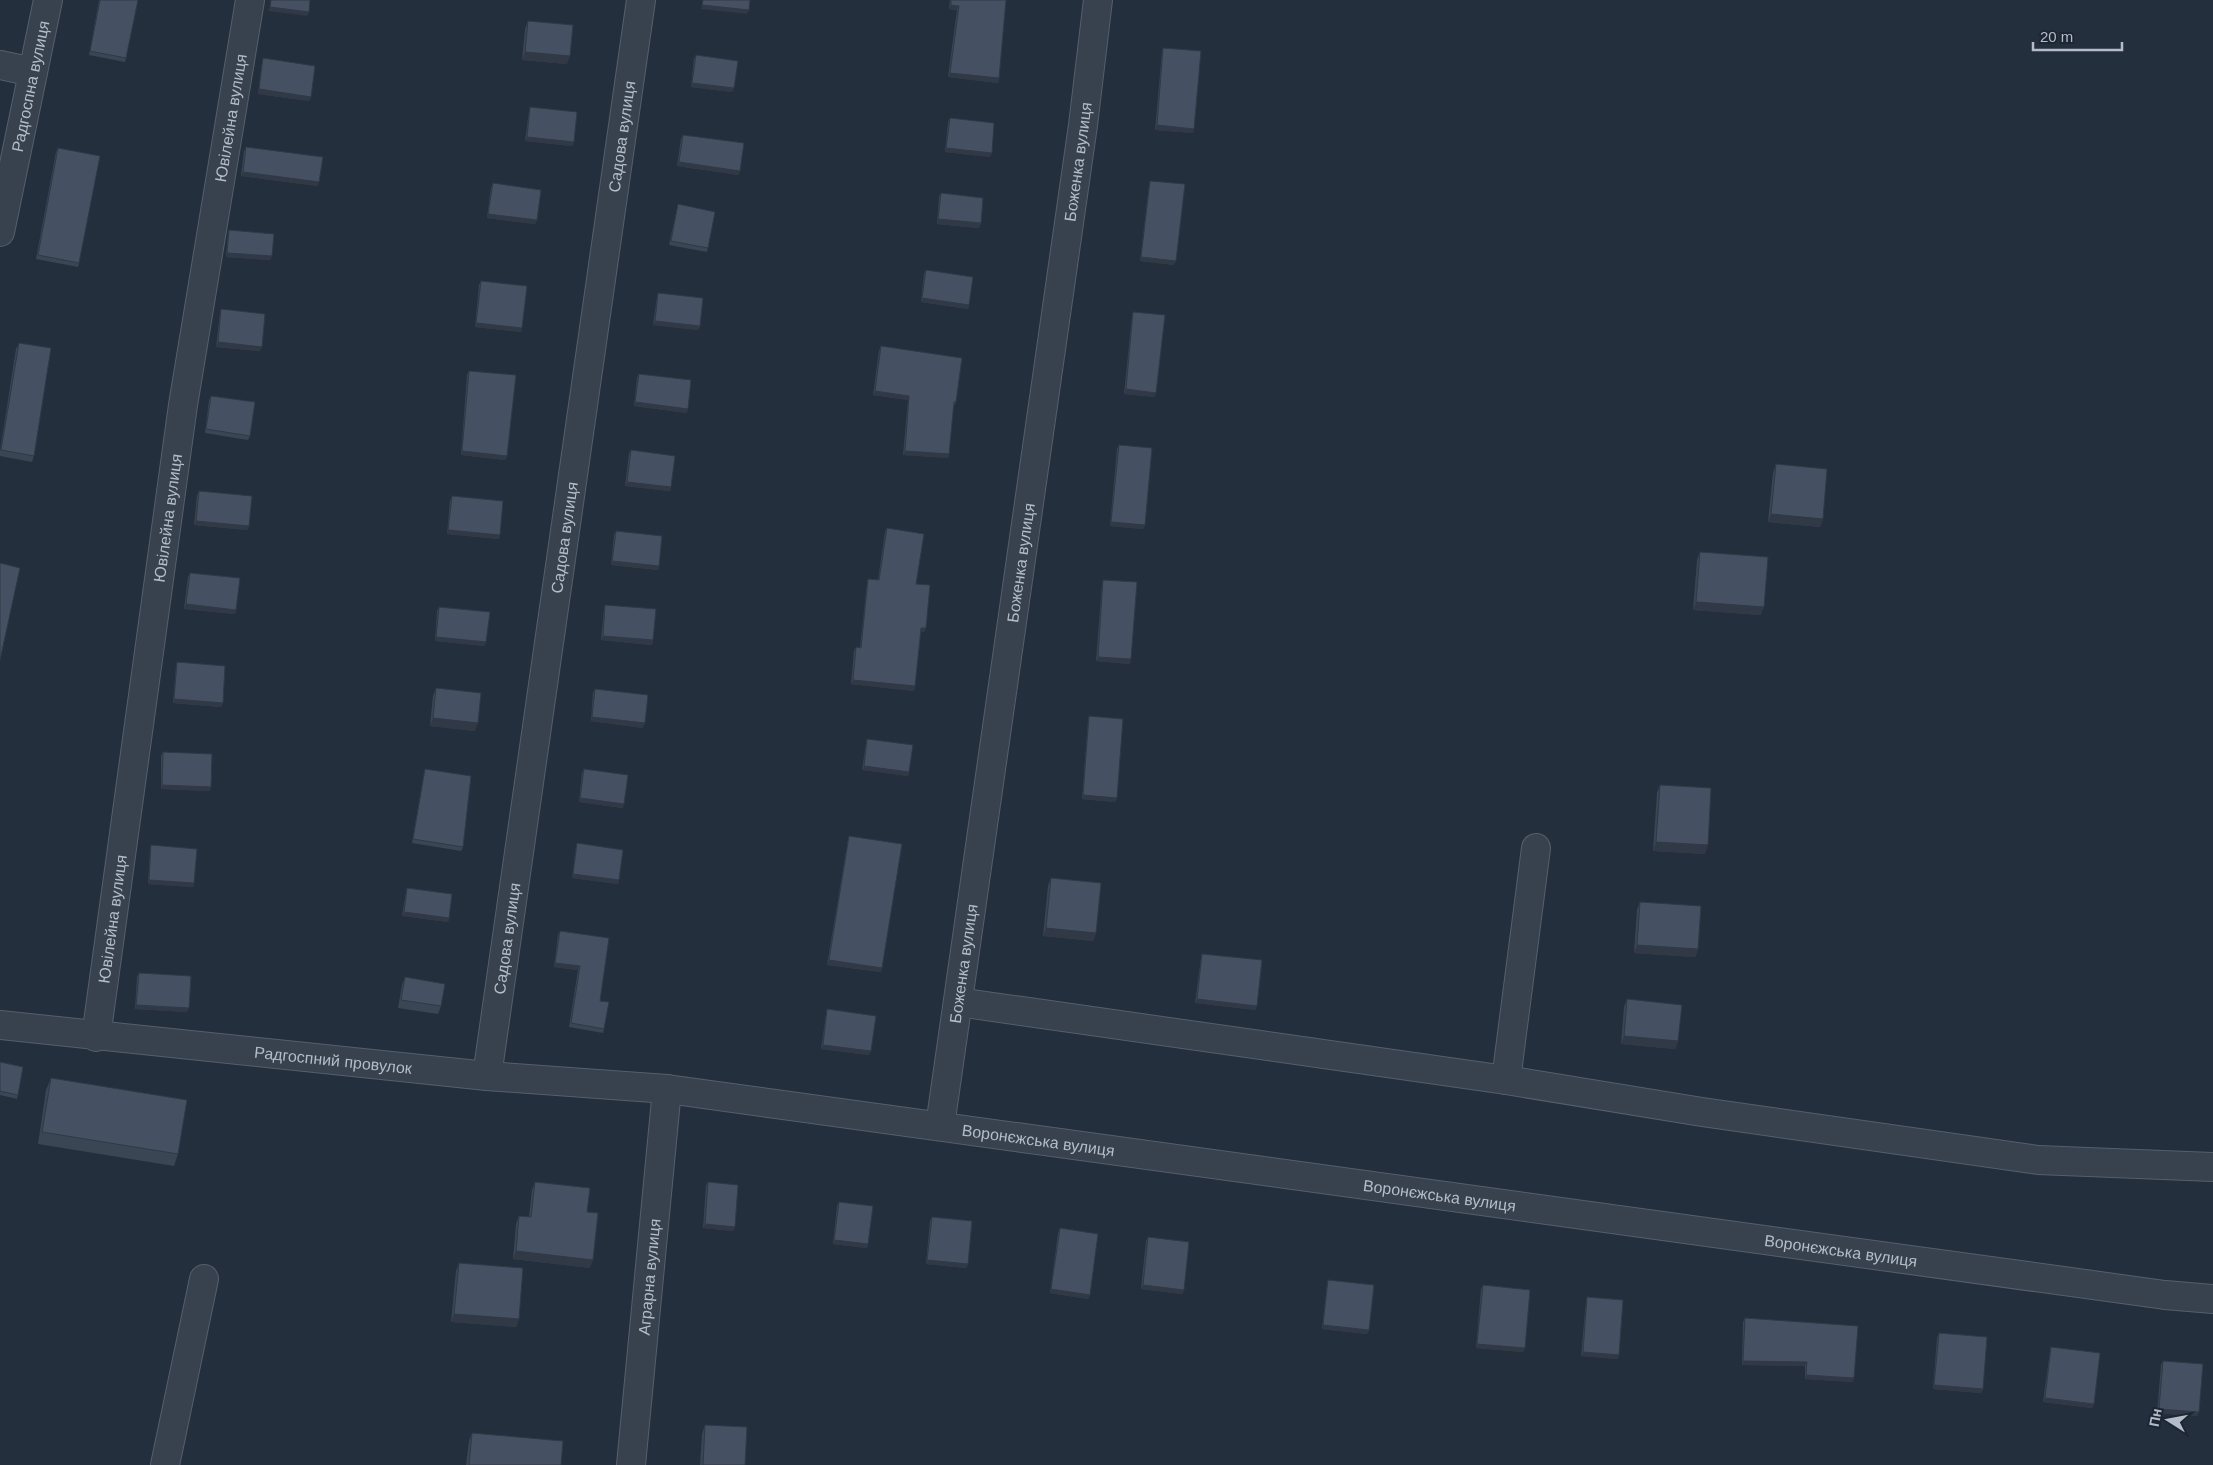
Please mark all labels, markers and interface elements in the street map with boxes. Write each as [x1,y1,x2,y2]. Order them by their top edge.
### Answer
street label: Радгоспна вулиця [9,19,53,153]
scale bar [2033,20,2122,52]
text: 20 m [2040,28,2073,45]
street label: Ювілейна вулиця [212,53,250,183]
street label: Садова вулиця [606,80,638,194]
street label: Боженка вулиця [1061,101,1095,223]
street label: Ювілейна вулиця [151,453,185,583]
street label: Садова вулиця [548,481,581,594]
street label: Боженка вулиця [1004,502,1038,624]
street label: Ювілейна вулиця [95,854,130,985]
street label: Садова вулиця [491,882,524,995]
street label: Боженка вулиця [947,903,981,1024]
street label: Радгоспний провулок [253,1044,414,1077]
street label: Воронєжська вулиця [961,1122,1116,1159]
street label: Воронєжська вулиця [1362,1177,1517,1215]
street label: Аграрна вулиця [635,1218,664,1336]
street label: Воронєжська вулиця [1763,1232,1918,1270]
north arrow [2143,1395,2193,1445]
text: Пн [2146,1407,2165,1428]

